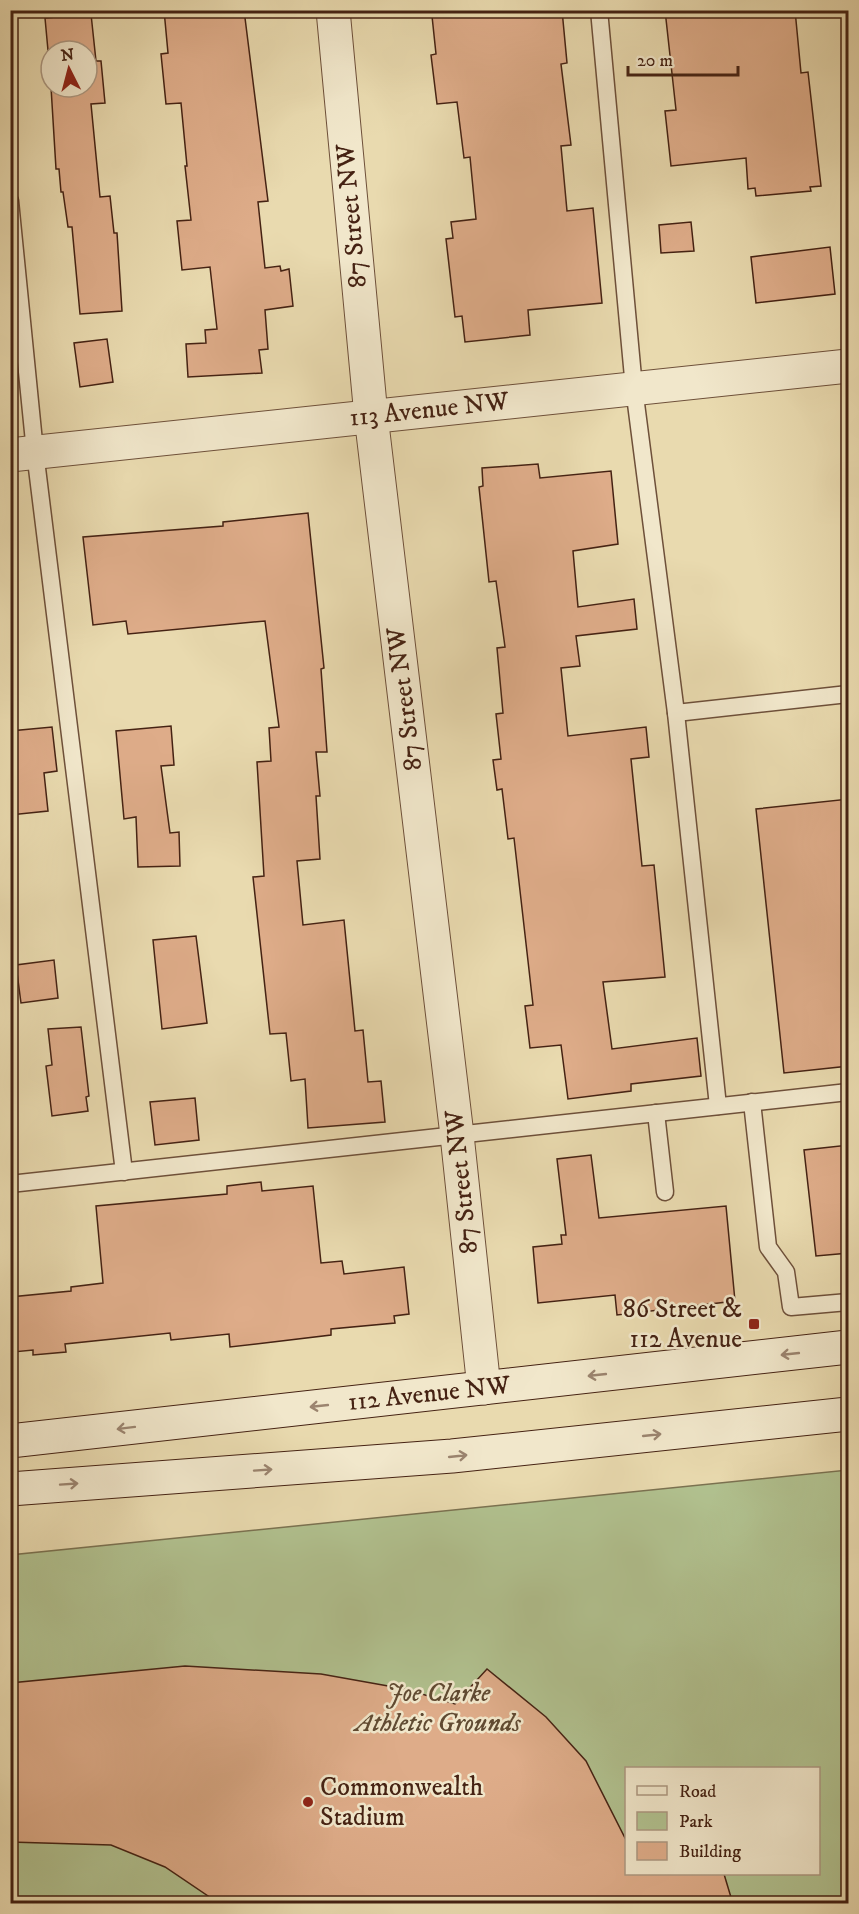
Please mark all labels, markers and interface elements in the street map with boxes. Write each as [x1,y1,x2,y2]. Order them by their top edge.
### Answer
north arrow [39,39,99,99]
scale bar [628,39,738,77]
text: N [60,44,75,66]
text: 20 m [637,50,673,72]
street label: 87 Street NW [329,141,375,289]
street label: 113 Avenue NW [348,385,512,435]
street label: 87 Street NW [380,624,430,773]
street label: 87 Street NW [438,1107,486,1256]
place label: 86 Street & 112 Avenue [623,1293,742,1356]
marker: 86 Street & 112 Avenue [747,1317,761,1331]
one-way arrow [781,1349,801,1360]
street label: 112 Avenue NW [346,1369,513,1419]
one-way arrow [587,1370,607,1381]
one-way arrow [310,1401,330,1412]
one-way arrow [116,1423,136,1434]
one-way arrow [641,1429,661,1440]
one-way arrow [447,1450,467,1461]
one-way arrow [253,1464,273,1475]
one-way arrow [58,1479,78,1490]
park label: Joe Clarke Athletic Grounds [352,1677,522,1740]
legend [625,1767,820,1875]
place label: Commonwealth Stadium [320,1771,483,1834]
text: Road [679,1781,716,1803]
marker: Commonwealth Stadium [301,1795,315,1809]
text: Park [679,1811,713,1833]
text: Building [679,1841,741,1863]

